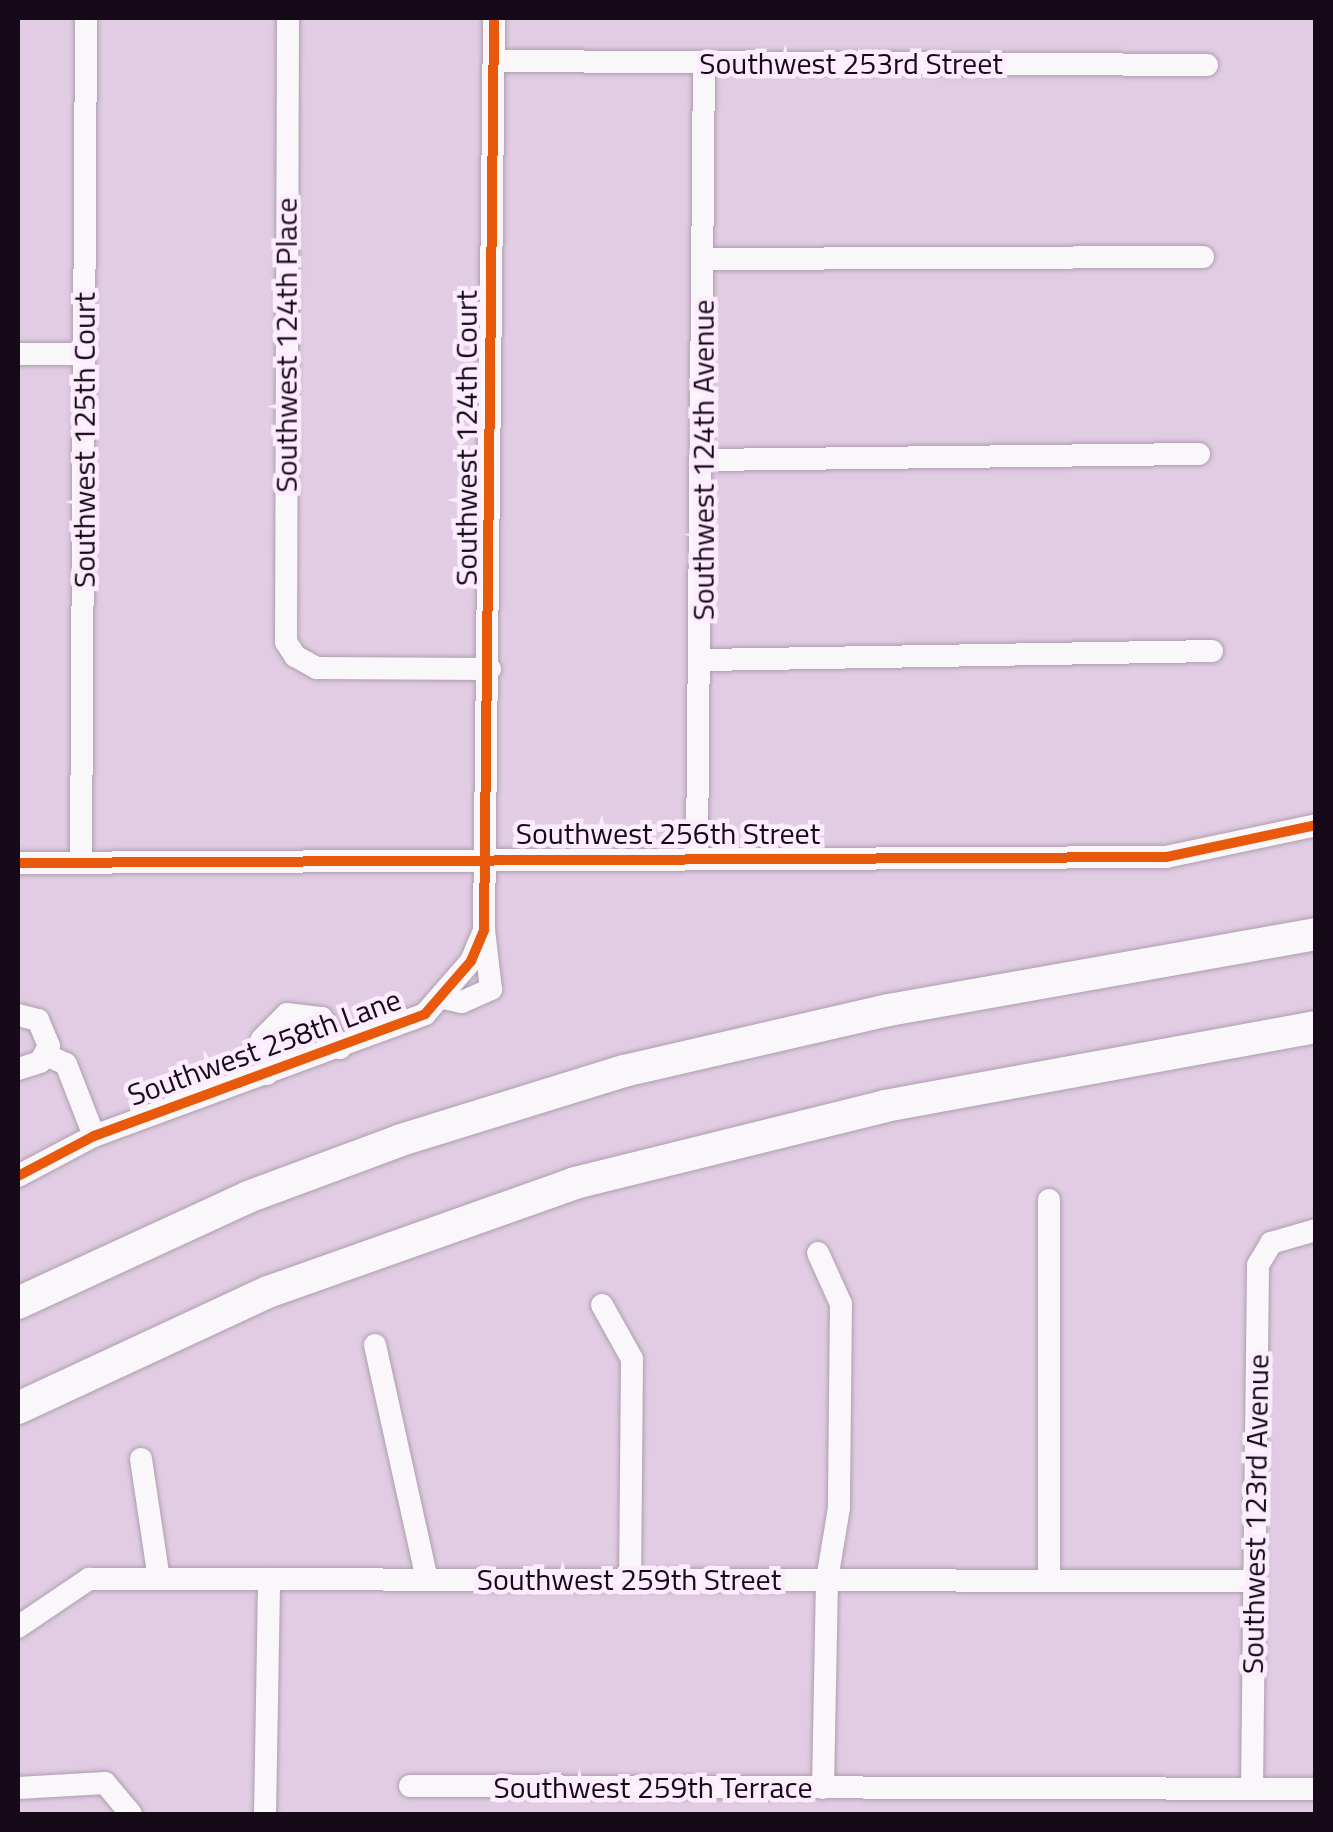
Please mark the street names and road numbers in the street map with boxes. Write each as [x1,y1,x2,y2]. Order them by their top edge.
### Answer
street label: Southwest 253rd Street [699,45,1003,81]
street label: Southwest 124th Place [268,198,304,492]
street label: Southwest 124th Court [448,290,484,586]
street label: Southwest 125th Court [66,292,102,588]
street label: Southwest 124th Avenue [685,300,721,620]
street label: Southwest 256th Street [516,815,820,851]
street label: Southwest 258th Lane [123,981,405,1113]
street label: Southwest 123rd Avenue [1234,1354,1276,1674]
street label: Southwest 259th Street [477,1561,781,1597]
street label: Southwest 259th Terrace [493,1769,813,1805]

